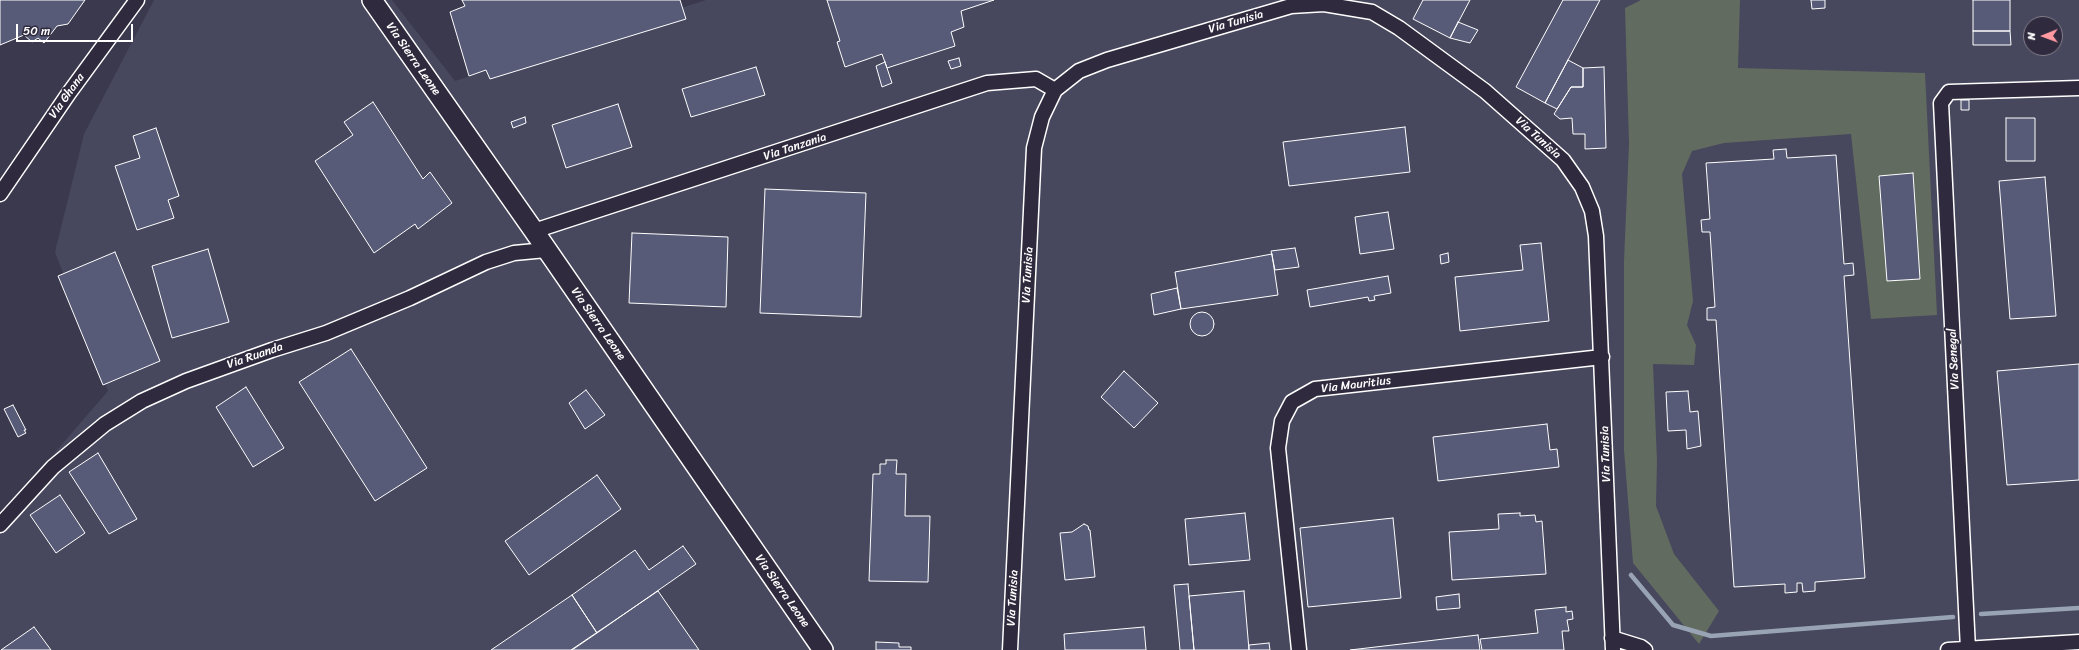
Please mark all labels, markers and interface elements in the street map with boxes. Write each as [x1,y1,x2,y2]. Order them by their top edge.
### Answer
street label: Via Tunisia [1207,7,1265,37]
scale bar [18,16,135,42]
north arrow [2023,16,2063,56]
text: 50 m [23,20,50,42]
street label: Via Sierra Leone [383,20,443,98]
text: N [2022,32,2041,40]
street label: Via Ghana [46,71,88,121]
street label: Via Tunisia [1512,114,1564,162]
street label: Via Tanzania [762,130,828,164]
street label: Via Tunisia [1019,247,1037,303]
street label: Via Sierra Leone [568,285,628,363]
street label: Via Senegal [1945,328,1963,390]
street label: Via Ruanda [225,340,285,372]
street label: Via Mauritius [1320,374,1392,396]
street label: Via Tunisia [1598,426,1614,482]
street label: Via Sierra Leone [752,552,812,630]
street label: Via Tunisia [1004,570,1022,626]

